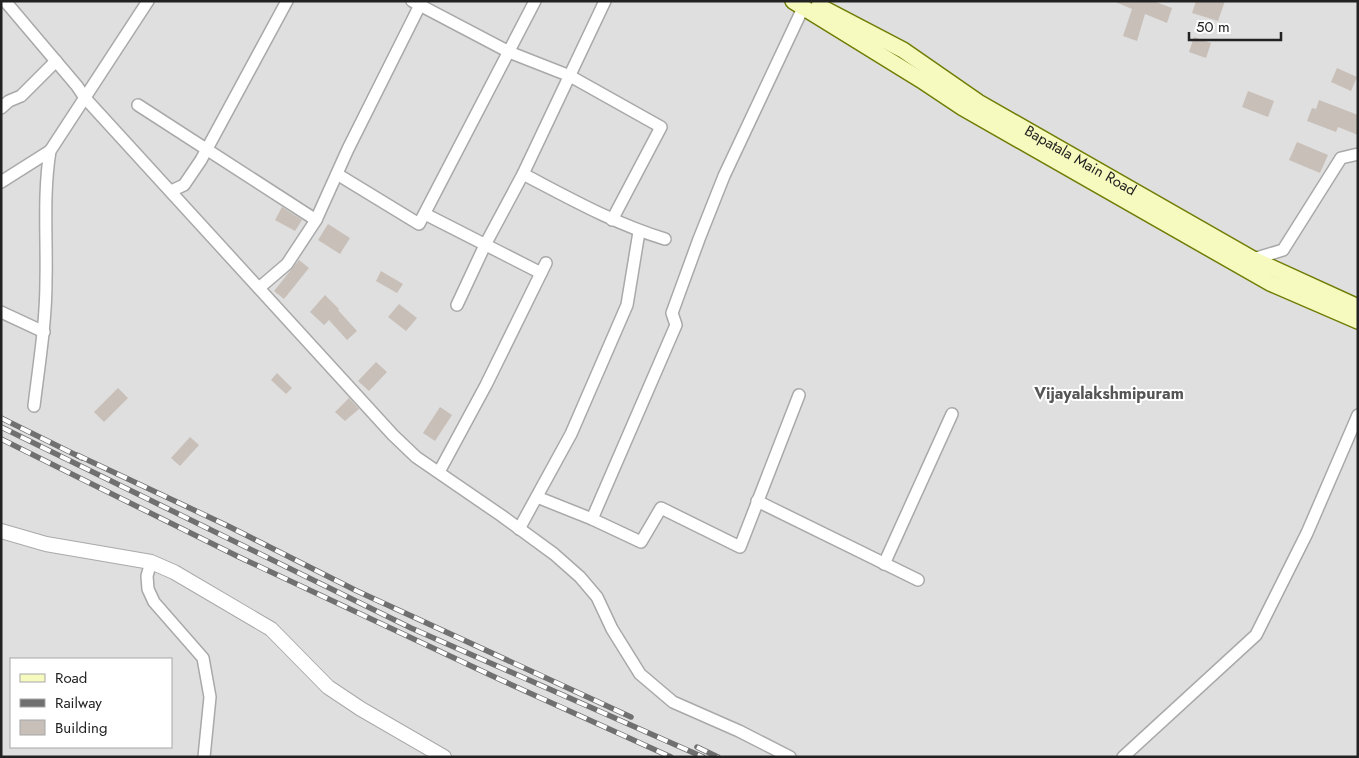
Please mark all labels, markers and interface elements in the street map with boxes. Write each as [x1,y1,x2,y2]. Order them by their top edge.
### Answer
scale bar [1189,10,1282,42]
text: 50 m [1196,16,1230,38]
street label: Bapatala Main Road [1020,120,1140,201]
district label: Vijayalakshmipuram [1033,382,1184,405]
legend [10,658,172,748]
text: Road [55,667,87,689]
text: Railway [55,692,102,714]
text: Building [55,717,107,739]

